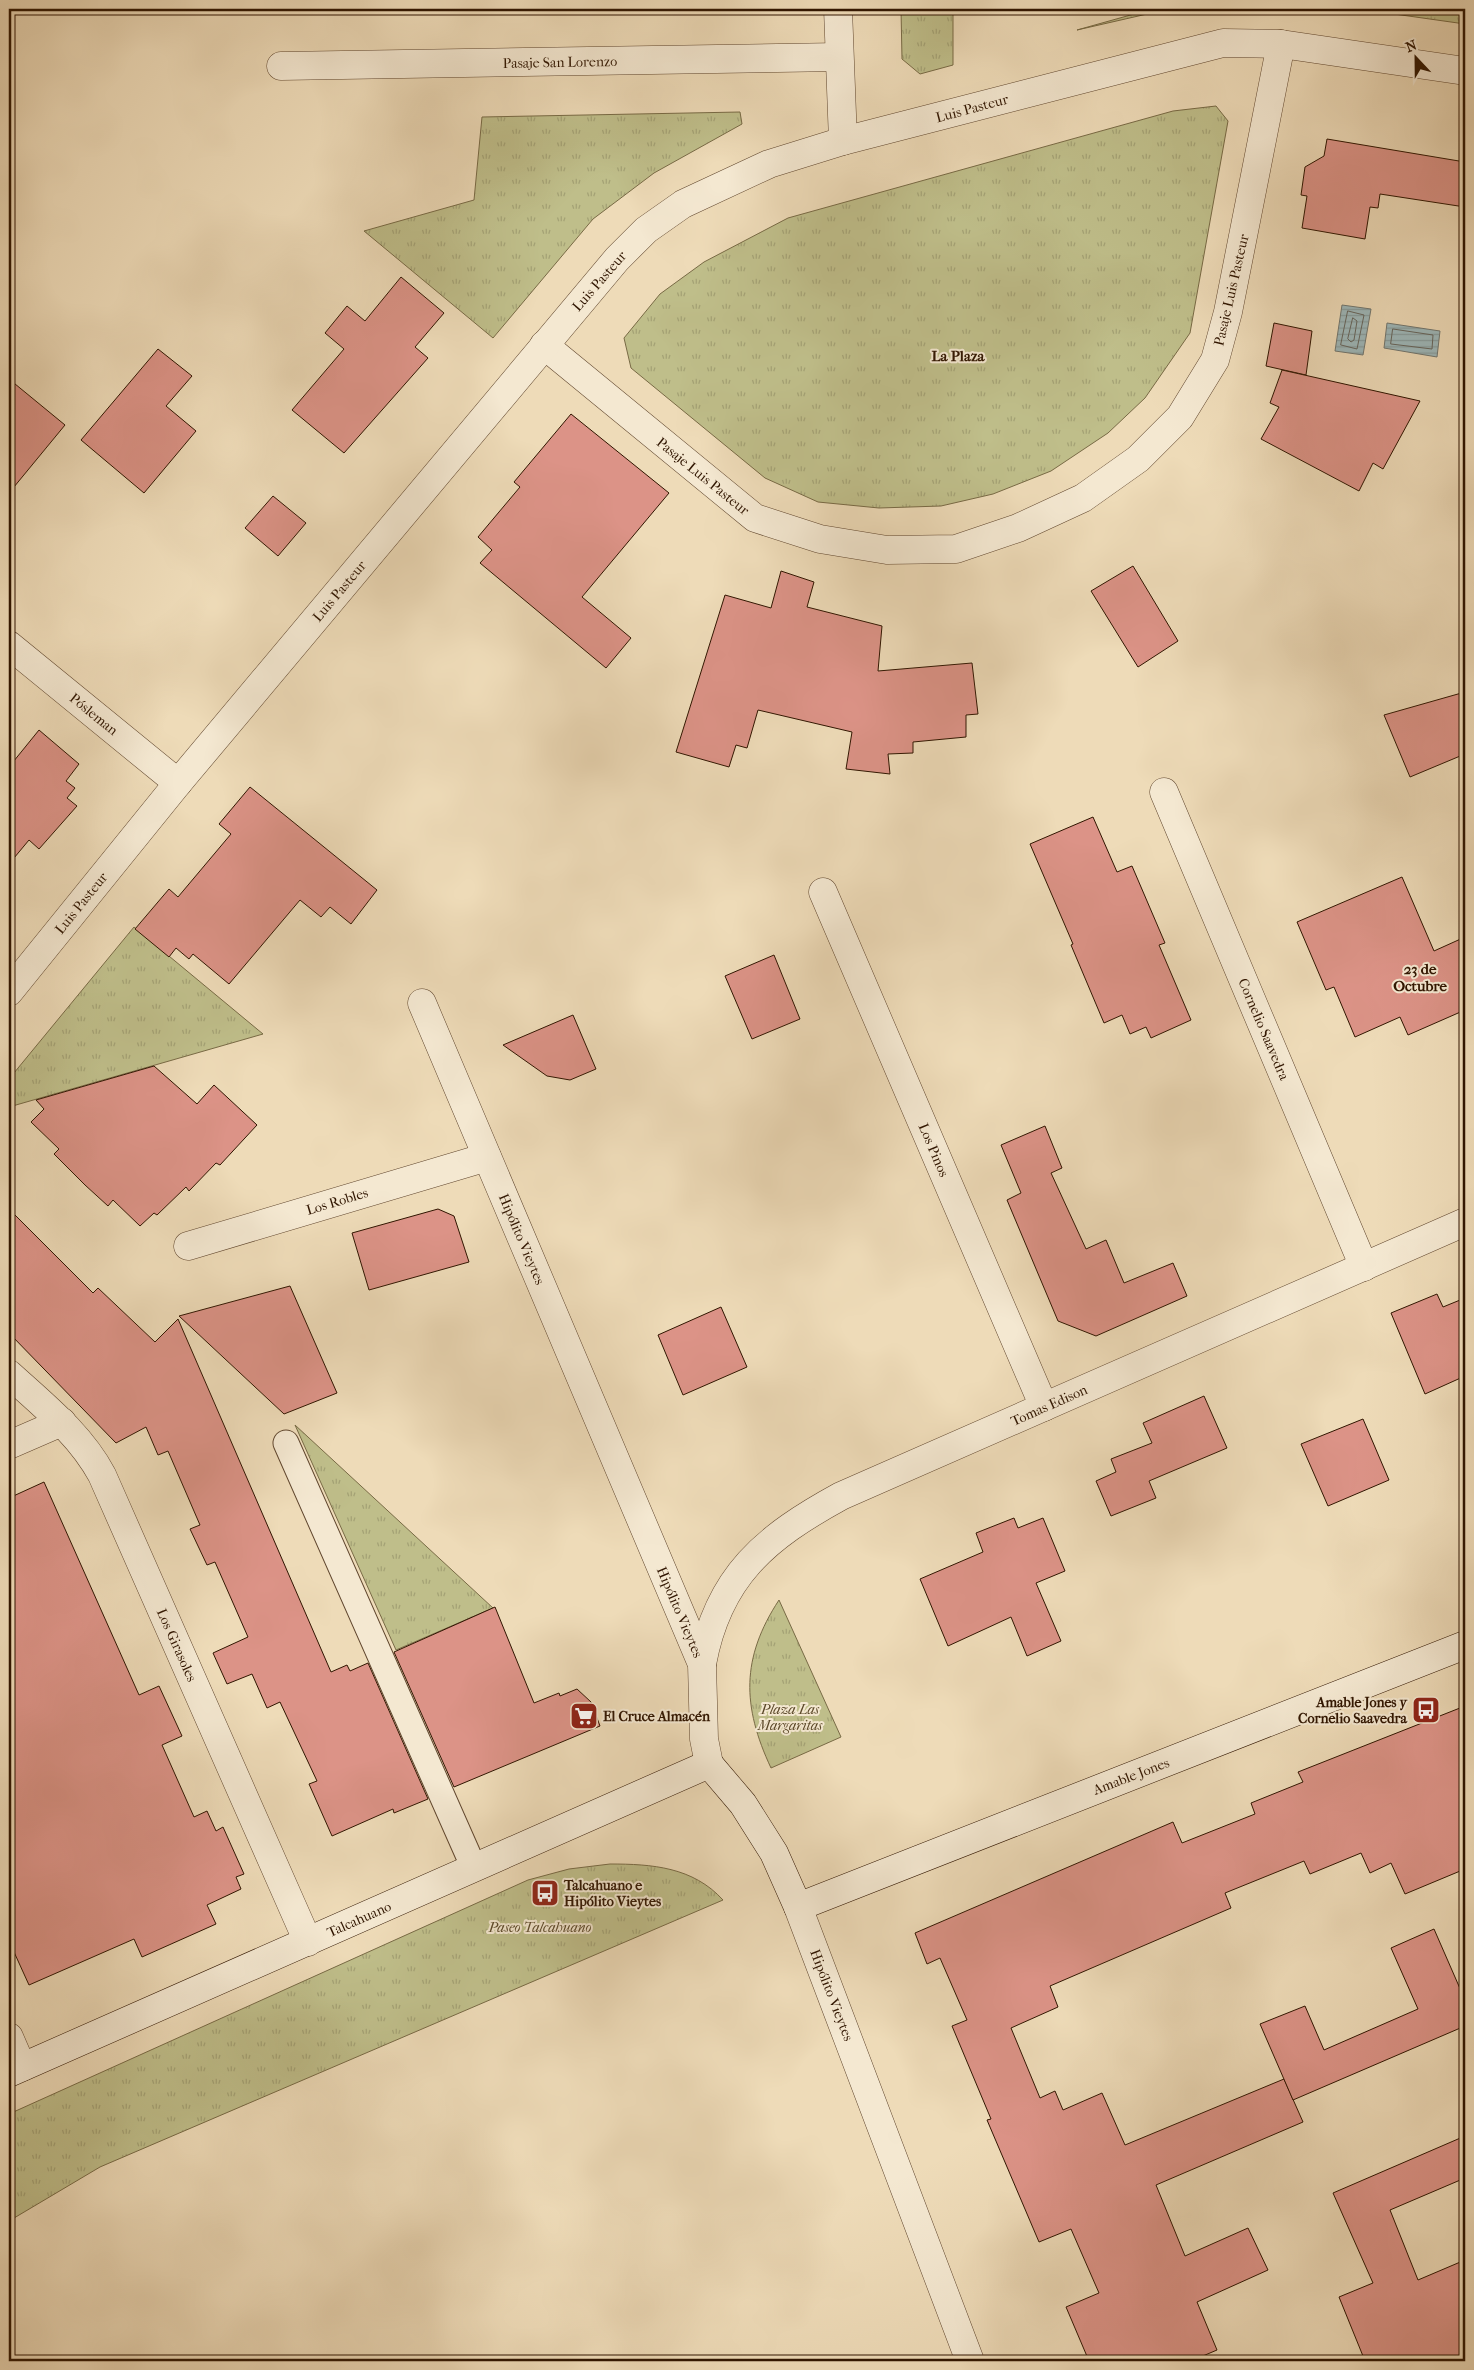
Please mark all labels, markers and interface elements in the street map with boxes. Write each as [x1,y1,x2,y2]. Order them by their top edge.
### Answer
north arrow [1392,32,1442,82]
text: N [1403,36,1420,56]
street label: Pasaje San Lorenzo [503,53,617,72]
street label: Luis Pasteur [934,91,1010,126]
street label: Pasaje Luis Pasteur [1210,232,1253,348]
street label: Luis Pasteur [569,248,630,315]
district label: La Plaza [932,347,986,365]
street label: Pasaje Luis Pasteur [653,434,752,519]
street label: Luis Pasteur [309,557,370,625]
street label: Pósleman [66,690,121,739]
street label: Luis Pasteur [51,869,111,938]
district label: 23 de Octubre [1393,960,1447,995]
street label: Cornelio Saavedra [1234,976,1293,1083]
street label: Los Pinos [915,1121,952,1180]
street label: Los Robles [304,1184,370,1219]
street label: Hipólito Vieytes [495,1191,548,1287]
street label: Tomas Edison [1008,1381,1090,1430]
street label: Hipólito Vieytes [653,1564,706,1660]
street label: Los Girasoles [153,1606,200,1684]
place label: Amable Jones y Cornelio Saavedra [1298,1694,1409,1727]
bus stop icon: Amable Jones y Cornelio Saavedra [1411,1695,1441,1725]
supermarket icon: El Cruce Almacén [569,1701,599,1731]
park label: Plaza Las Margaritas [757,1701,823,1734]
place label: El Cruce Almacén [603,1708,711,1725]
street label: Amable Jones [1090,1754,1172,1799]
place label: Talcahuano e Hipólito Vieytes [563,1877,662,1910]
bus stop icon: Talcahuano e Hipólito Vieytes [530,1878,560,1908]
street label: Talcahuano [325,1898,394,1941]
park label: Paseo Talcahuano [487,1919,592,1936]
street label: Hipólito Vieytes [806,1947,857,2044]

